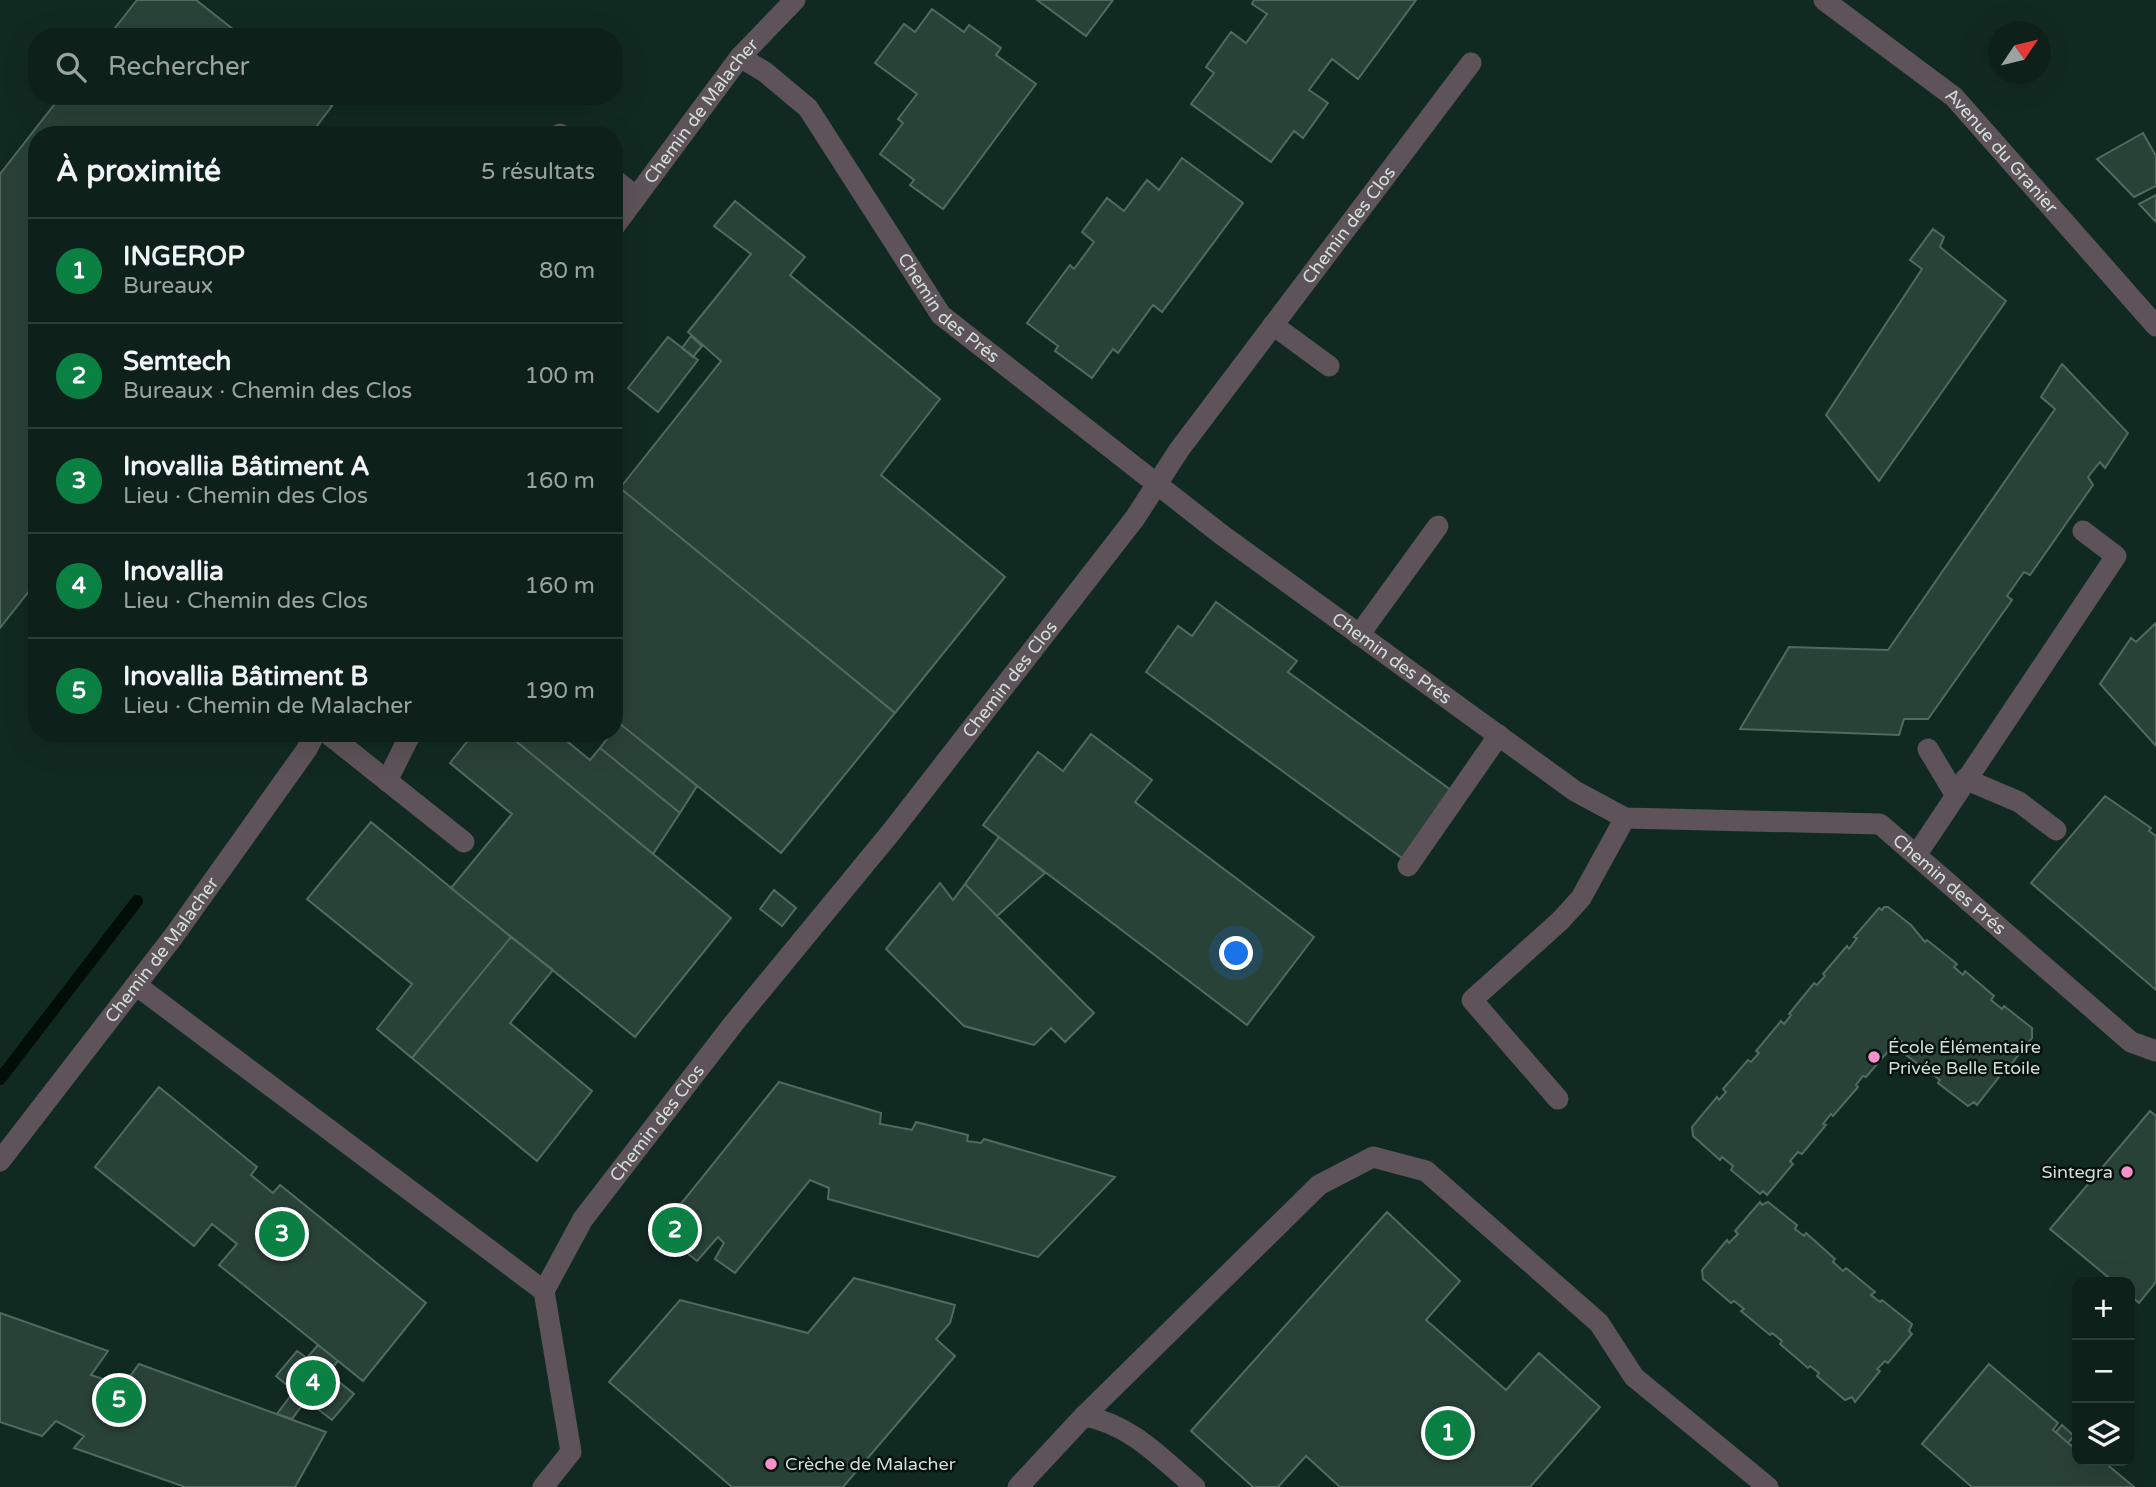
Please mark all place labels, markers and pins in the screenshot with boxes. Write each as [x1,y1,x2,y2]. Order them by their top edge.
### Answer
place label: École Élémentaire Privée Belle Etoile [1888,1036,2041,1079]
marker: École Élémentaire Privée Belle Etoile [1866,1049,1882,1065]
place label: Sintegra [2042,1161,2113,1183]
marker: Sintegra [2119,1164,2135,1180]
pin: 2 [652,1204,698,1256]
pin: 3 [259,1208,305,1260]
pin: 4 [290,1357,336,1409]
pin: 5 [96,1374,142,1426]
pin: 1 [1425,1407,1471,1459]
place label: Crèche de Malacher [785,1453,956,1475]
marker: Crèche de Malacher [763,1456,779,1472]

